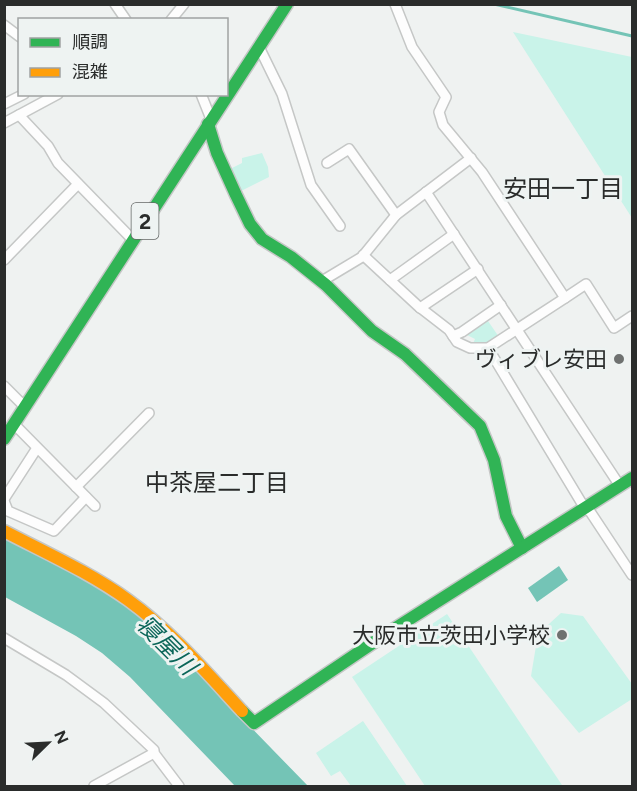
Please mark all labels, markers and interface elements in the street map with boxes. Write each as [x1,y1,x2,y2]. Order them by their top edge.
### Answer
legend [18,18,228,96]
text: 順調 [72,31,108,53]
text: 混雑 [72,61,108,83]
district label: 安田一丁目 [503,174,623,203]
road number: 2 [132,203,158,239]
place label: ヴィブレ安田 [475,346,607,373]
marker: ヴィブレ安田 [612,352,626,366]
district label: 中茶屋二丁目 [145,468,289,497]
water label: 寝屋川 [131,609,205,683]
place label: 大阪市立茨田小学校 [352,622,550,649]
marker: 大阪市立茨田小学校 [555,628,569,642]
north arrow [18,713,78,773]
text: N [50,728,72,747]

